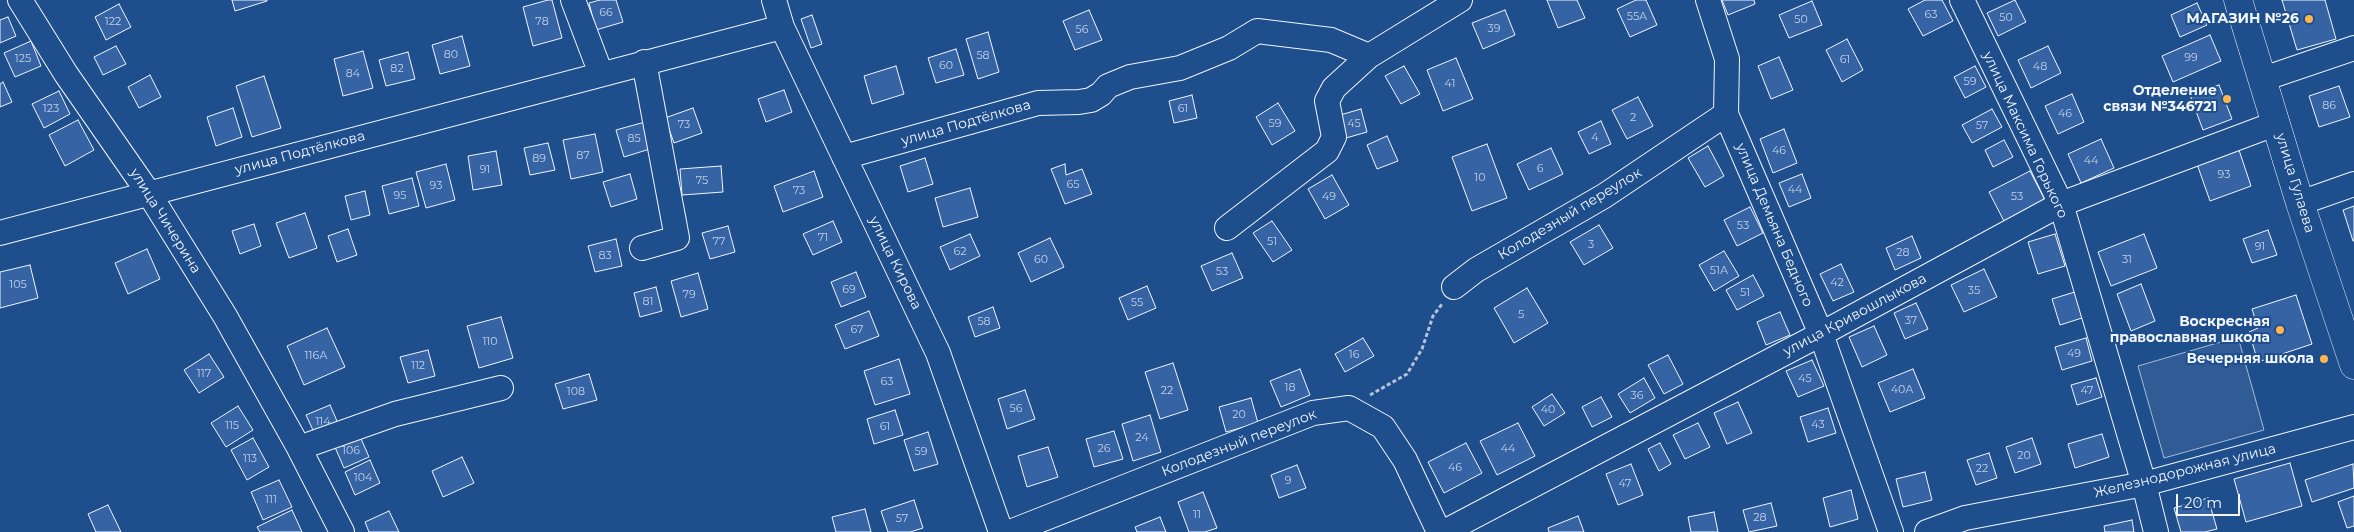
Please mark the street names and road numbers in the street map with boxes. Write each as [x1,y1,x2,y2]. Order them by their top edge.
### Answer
street label: улица Максима Горького [1979,49,2071,221]
street label: улица Подтёлкова [899,96,1033,150]
street label: улица Подтёлкова [233,128,367,178]
street label: улица Гулаева [2272,131,2318,235]
street label: улица Демьяна Бедного [1732,141,1816,309]
street label: Колодезный переулок [1495,164,1645,264]
street label: улица Чичерина [126,165,204,277]
street label: улица Кирова [865,214,925,312]
street label: улица Кривошлыкова [1780,270,1930,360]
street label: Колодезный переулок [1159,406,1319,480]
street label: Железнодорожная улица [2092,440,2278,502]

